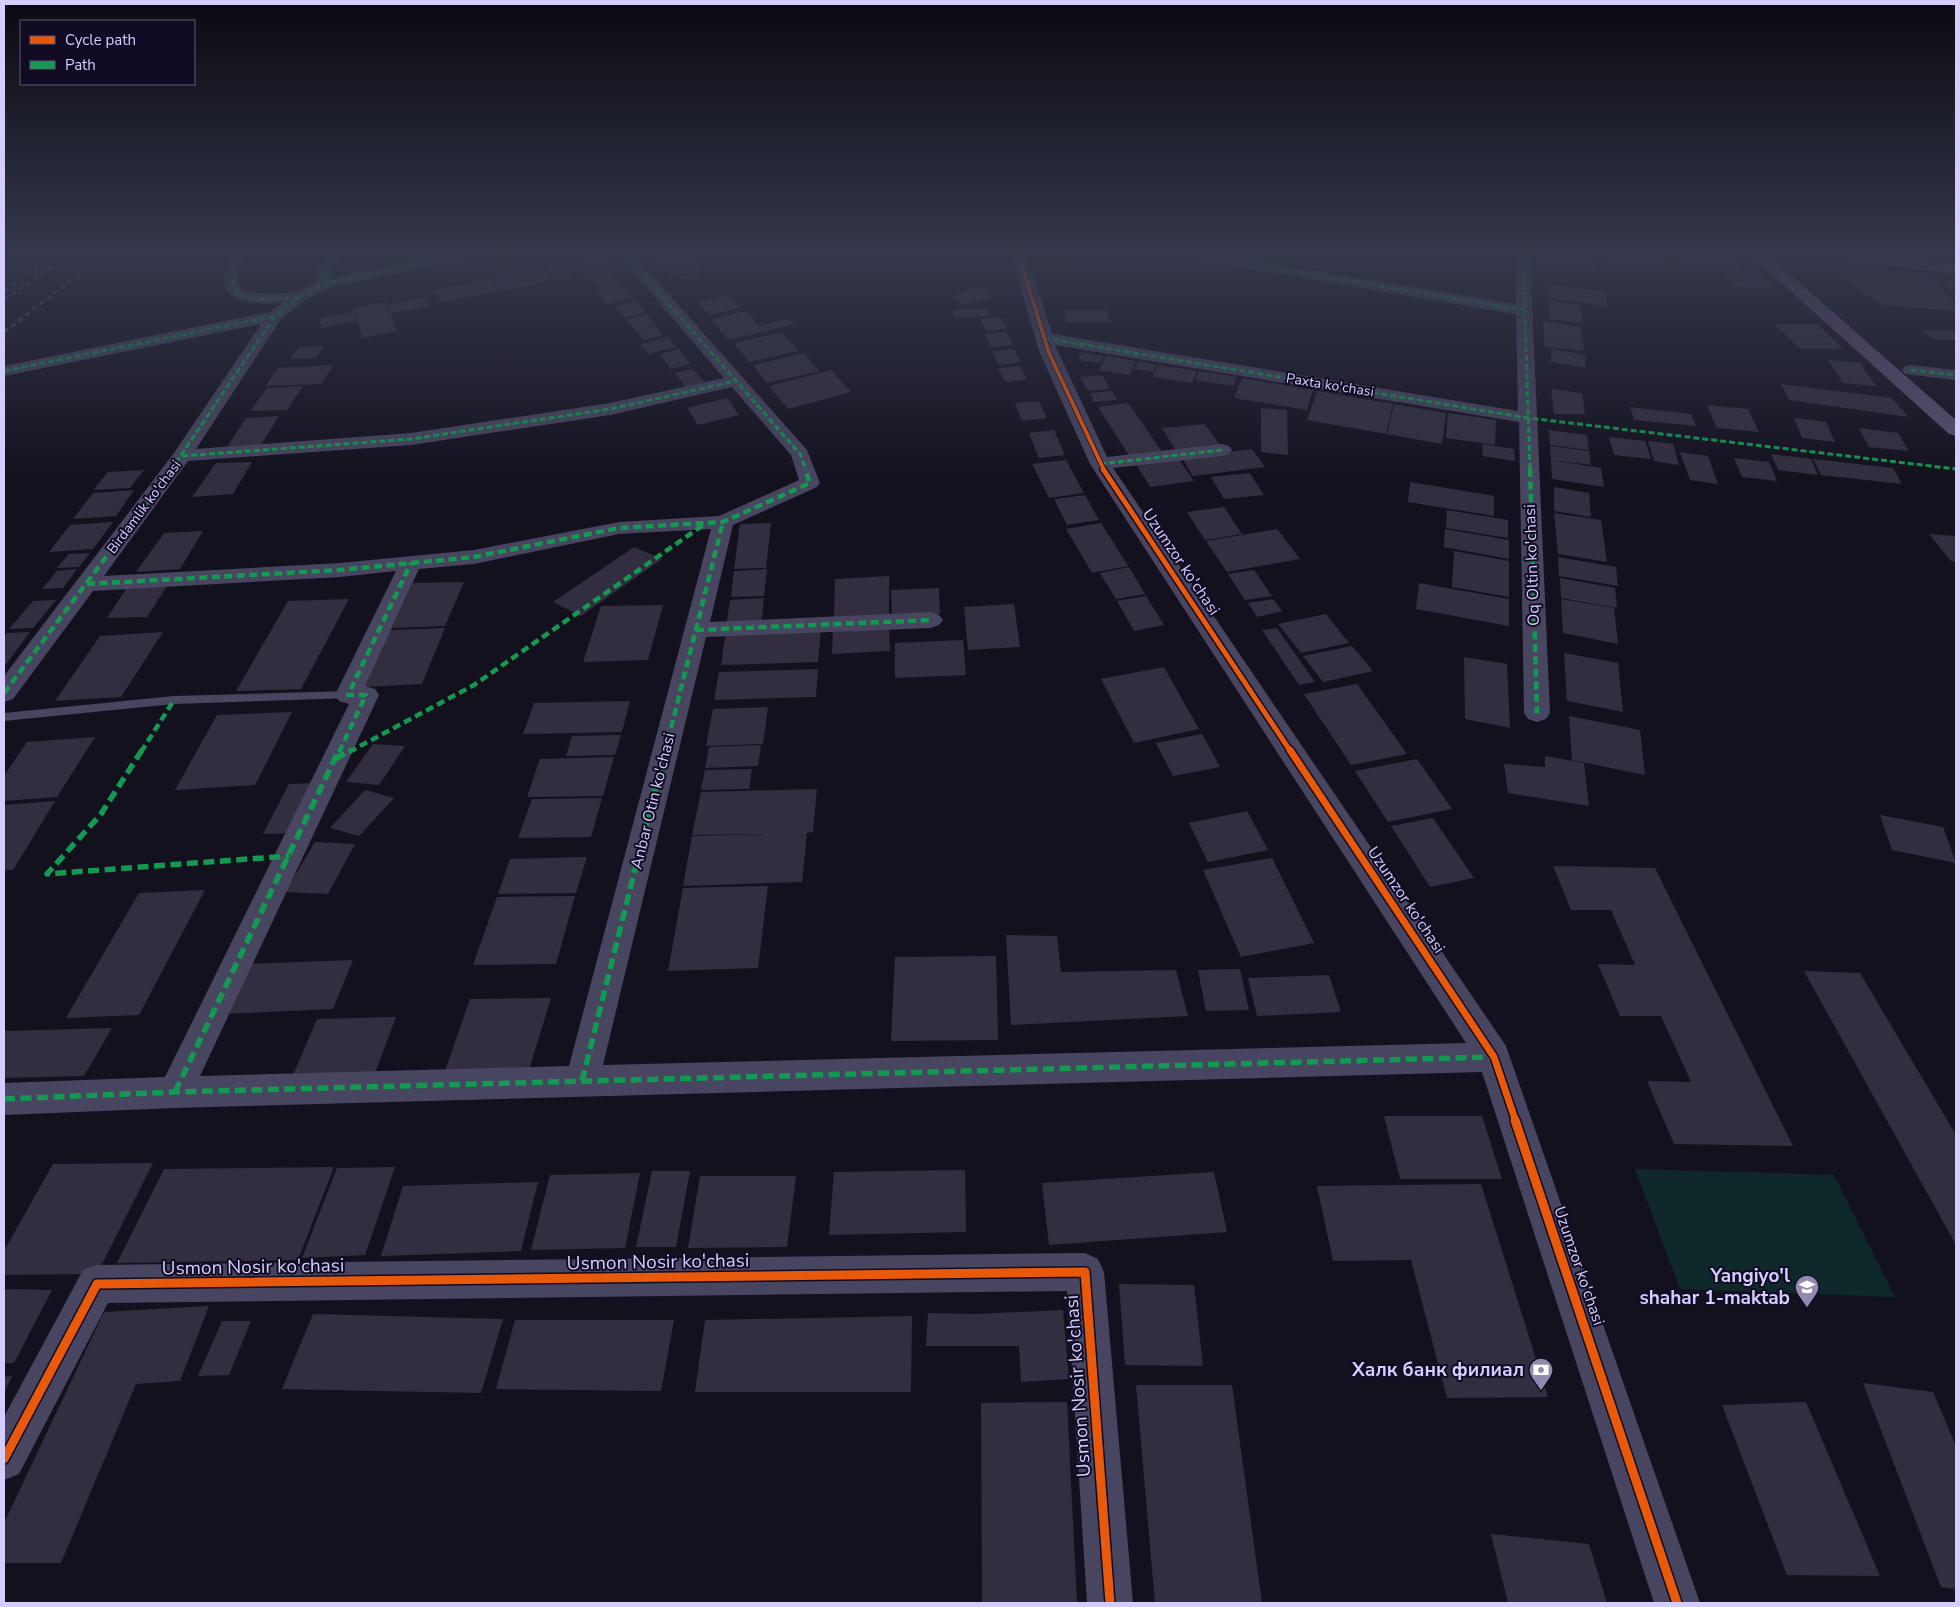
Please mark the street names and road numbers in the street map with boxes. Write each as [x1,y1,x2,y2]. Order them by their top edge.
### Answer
street label: Paxta ko'chasi [1285,369,1375,401]
street label: Birdamlik ko'chasi [102,456,186,558]
street label: Uzumzor ko'chasi [1137,504,1225,620]
street label: Oq Oltin ko'chasi [1519,504,1545,626]
street label: Anbar Otin ko'chasi [625,731,681,871]
street label: Uzumzor ko'chasi [1362,842,1450,958]
street label: Uzumzor ko'chasi [1548,1204,1610,1328]
street label: Usmon Nosir ko'chasi [567,1247,749,1277]
street label: Usmon Nosir ko'chasi [162,1252,344,1282]
street label: Usmon Nosir ko'chasi [1059,1294,1097,1478]

